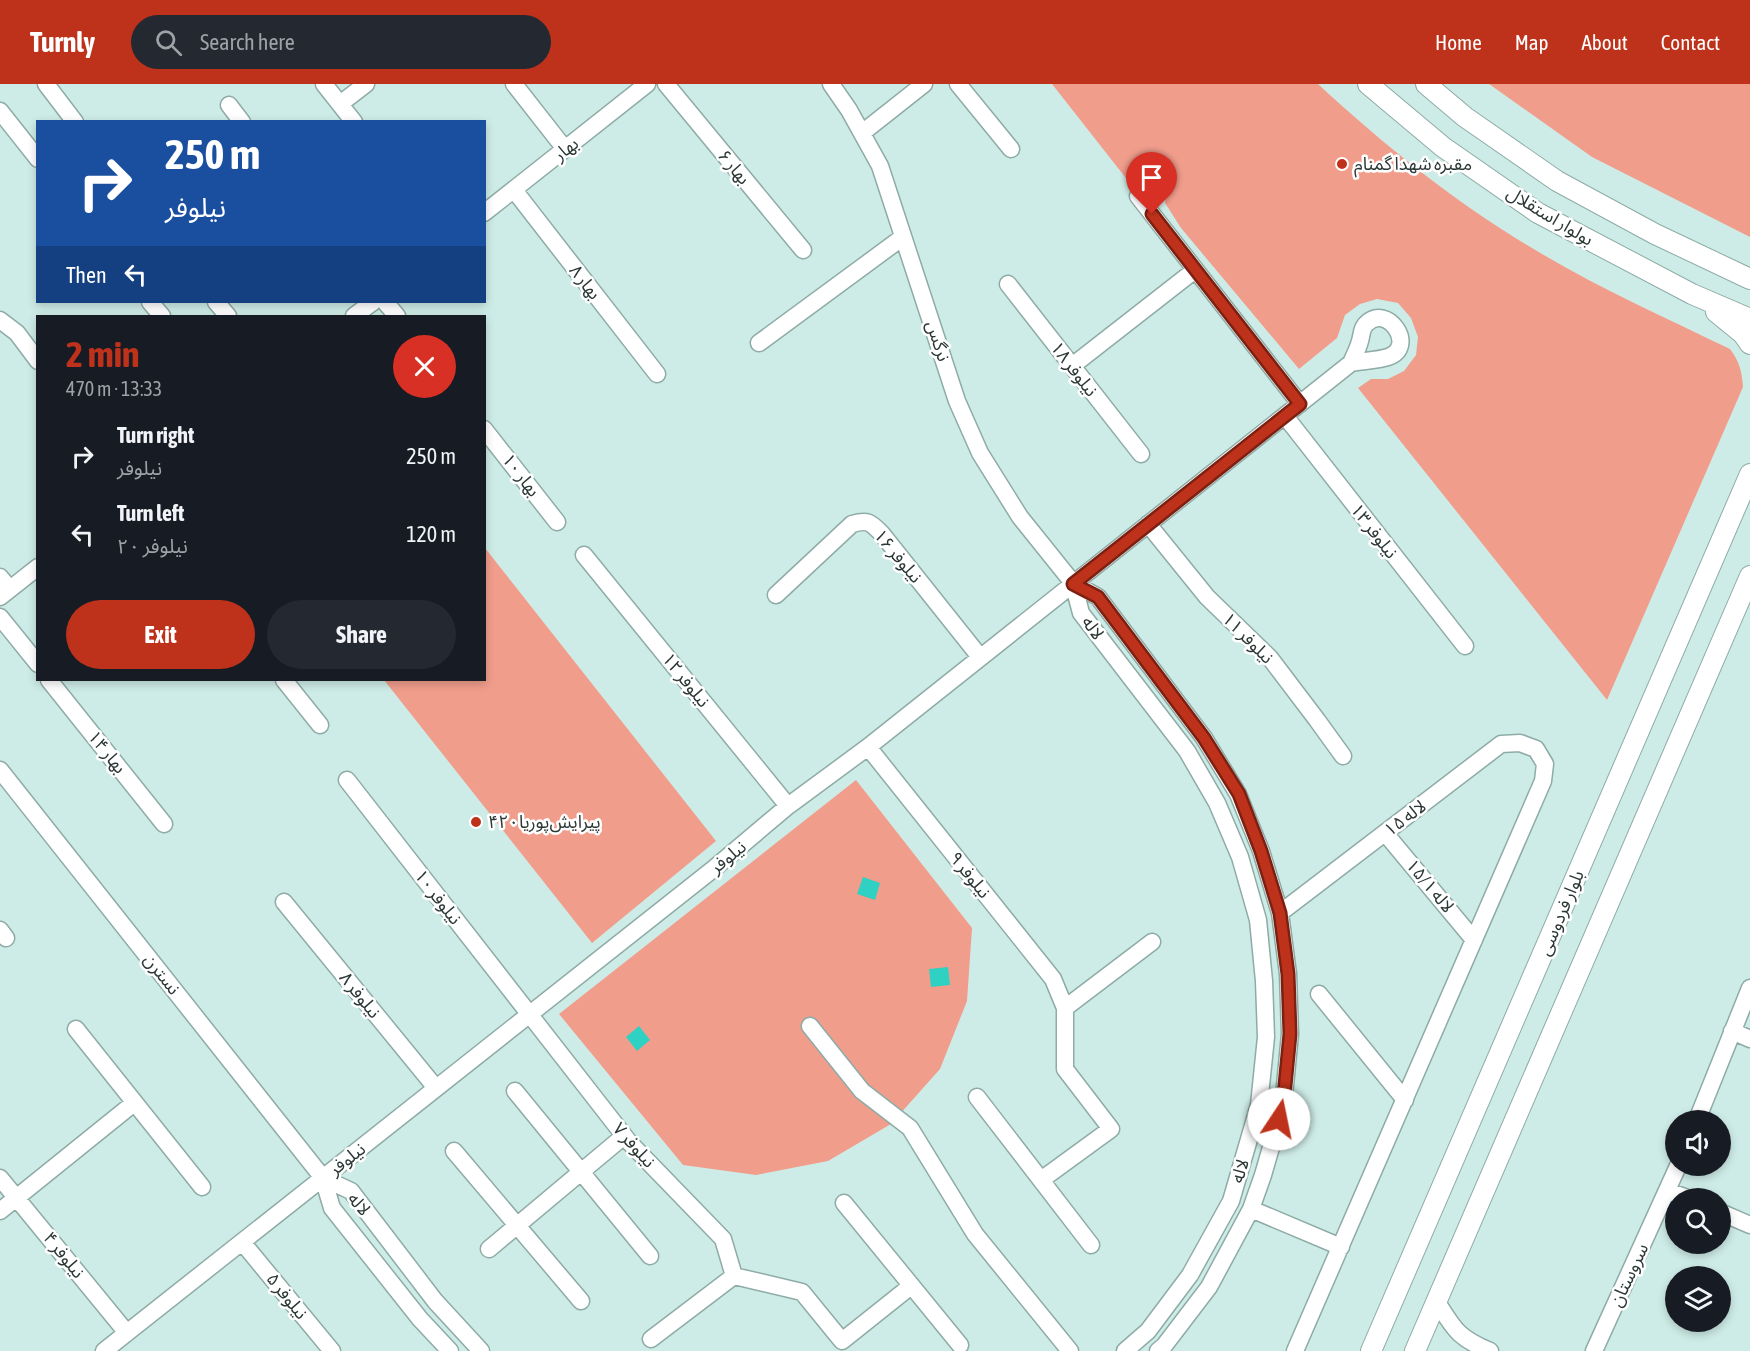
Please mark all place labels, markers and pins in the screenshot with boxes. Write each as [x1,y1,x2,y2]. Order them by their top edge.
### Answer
pin [1126,152,1177,214]
place label: مقبره شهدا گمنام [1354,153,1472,178]
marker: مقبره شهدا گمنام [1335,157,1349,171]
place label: پیرایش‌پوریا۴۲۰ [488,811,601,833]
marker: پیرایش‌پوریا۴۲۰ [469,815,483,829]

